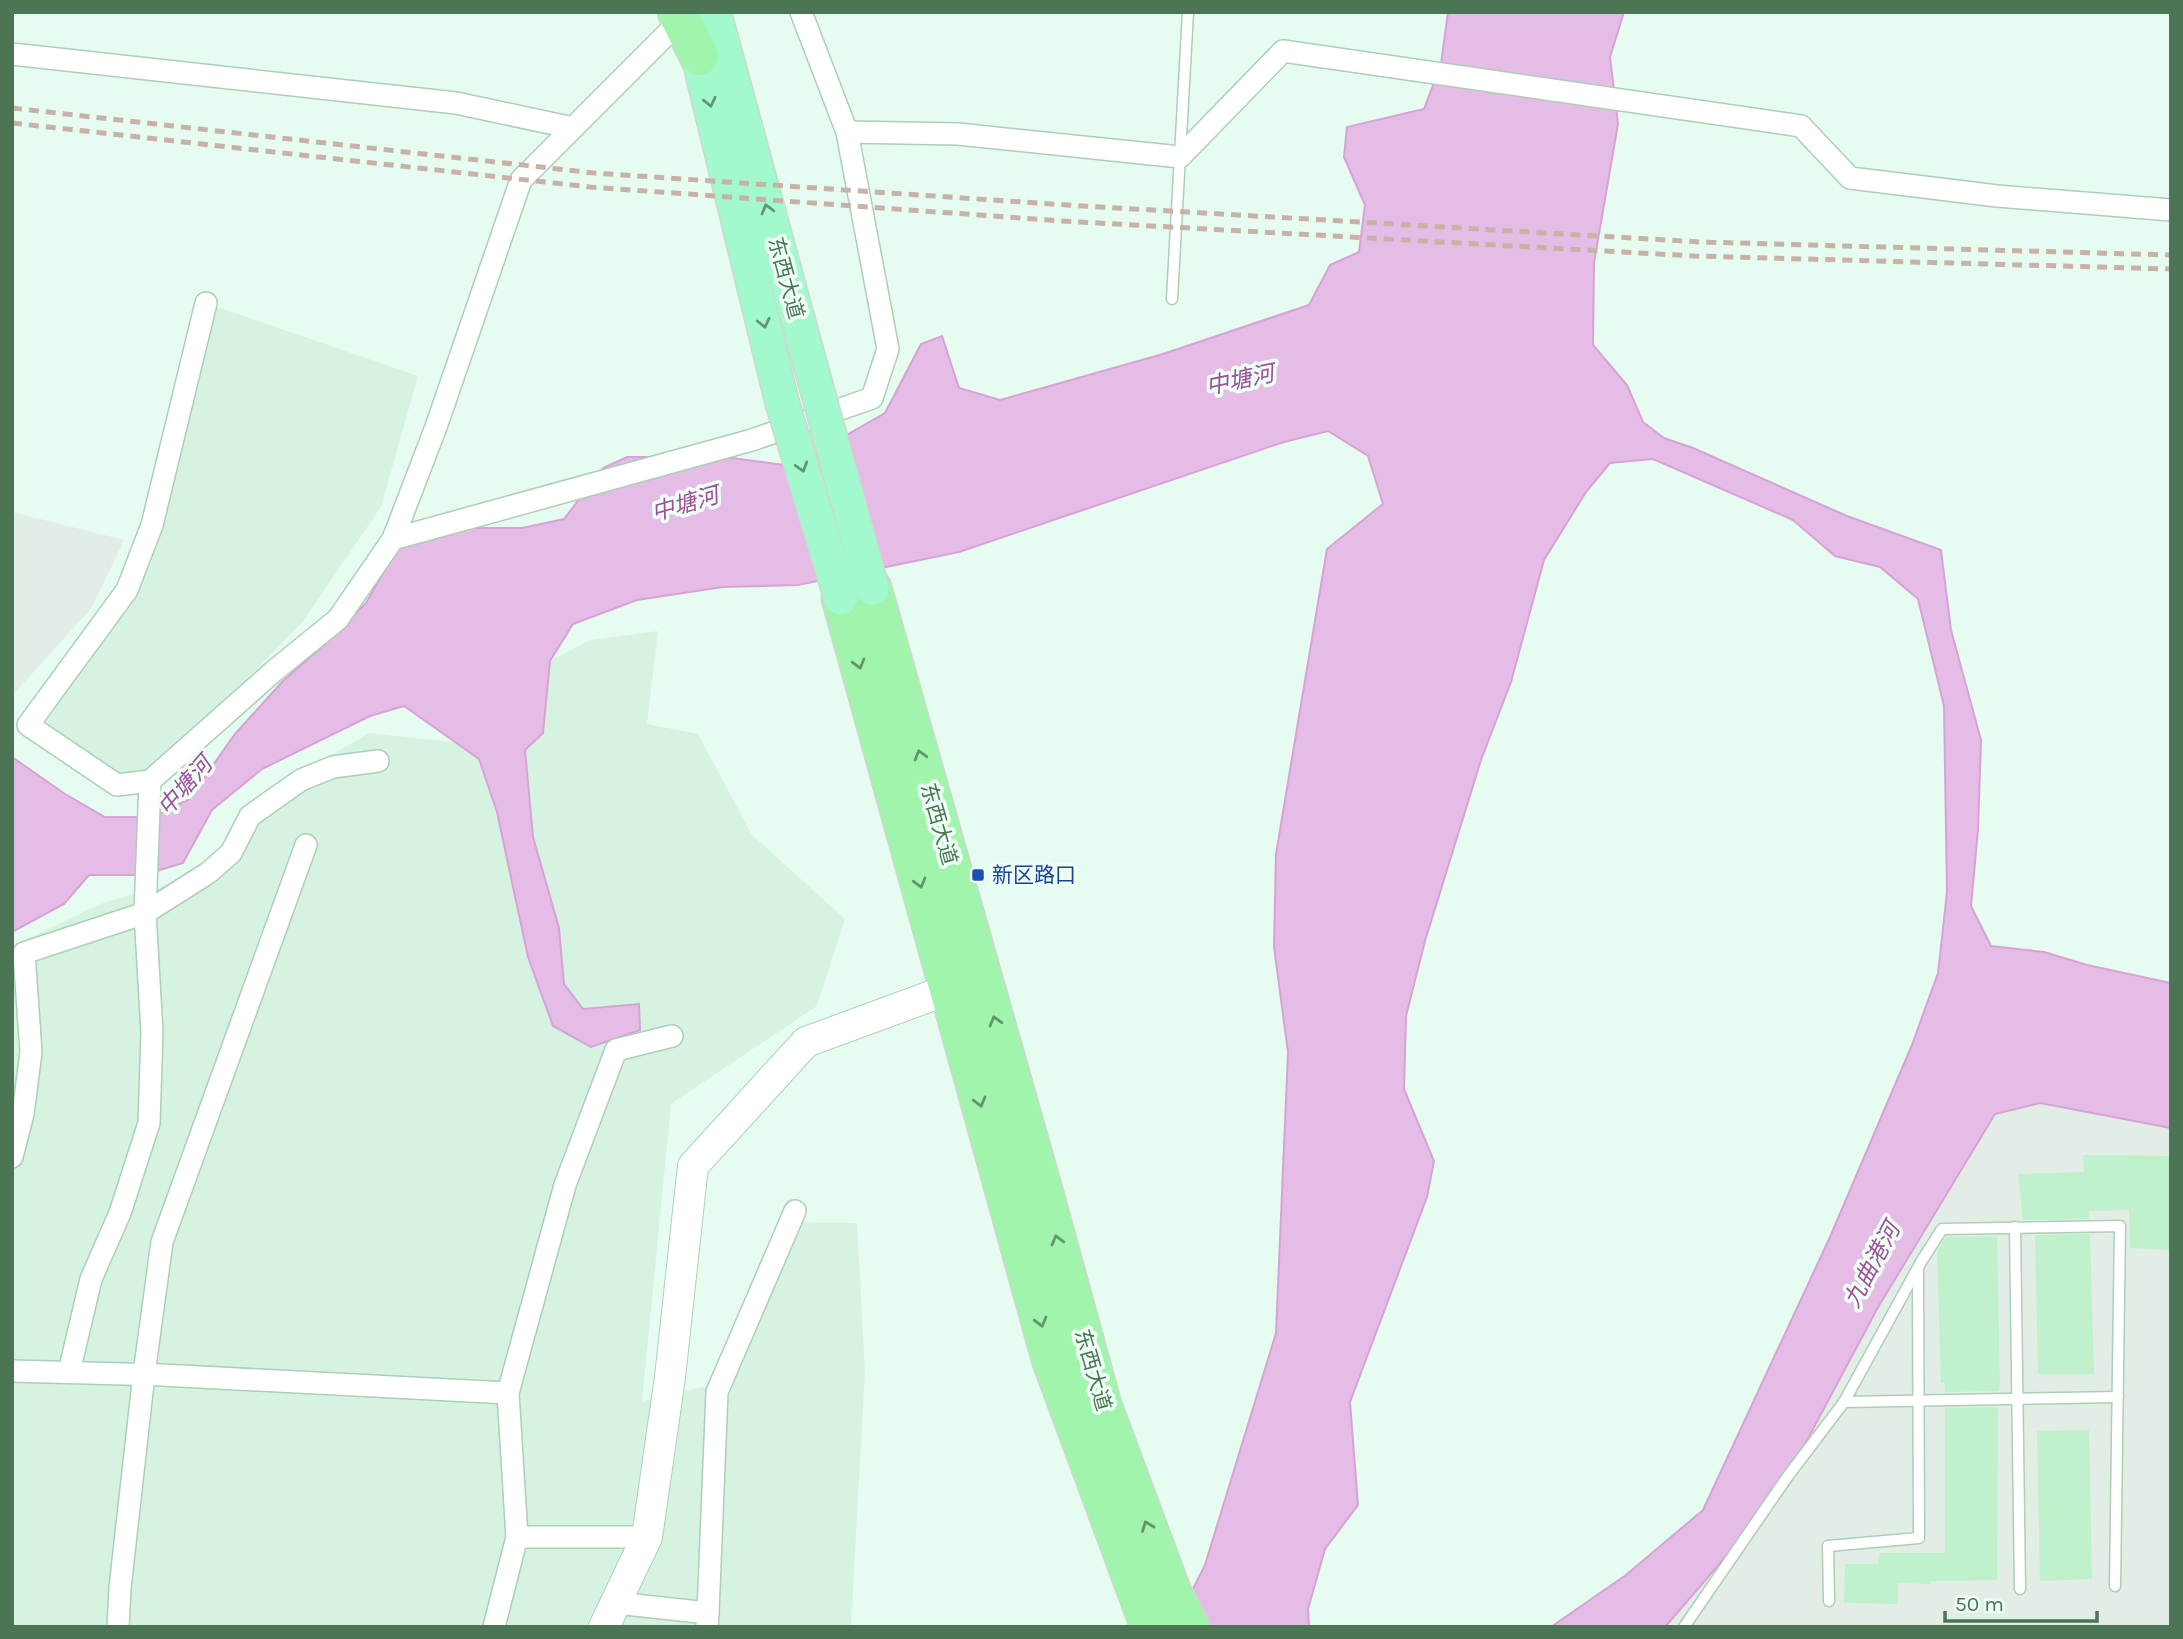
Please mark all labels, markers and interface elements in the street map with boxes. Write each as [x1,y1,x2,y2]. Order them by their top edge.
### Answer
one-way arrow [702,96,717,108]
one-way arrow [761,203,776,215]
street label: 东西大道 [764,234,808,322]
one-way arrow [755,317,770,329]
water label: 中塘河 [1203,359,1280,400]
one-way arrow [794,461,809,473]
water label: 中塘河 [648,480,726,526]
one-way arrow [851,658,866,670]
water label: 中塘河 [152,748,220,821]
one-way arrow [913,749,928,761]
street label: 东西大道 [916,780,962,868]
place label: 新区路口 [992,863,1076,887]
marker: 新区路口 [970,867,986,883]
one-way arrow [911,877,926,889]
one-way arrow [989,1015,1003,1027]
one-way arrow [972,1096,986,1108]
water label: 九曲港河 [1838,1215,1907,1312]
one-way arrow [1050,1234,1065,1246]
one-way arrow [1033,1315,1047,1327]
street label: 东西大道 [1070,1326,1116,1414]
one-way arrow [1142,1521,1156,1533]
scale bar [1945,1580,2097,1624]
text: 50 m [1955,1592,2004,1616]

